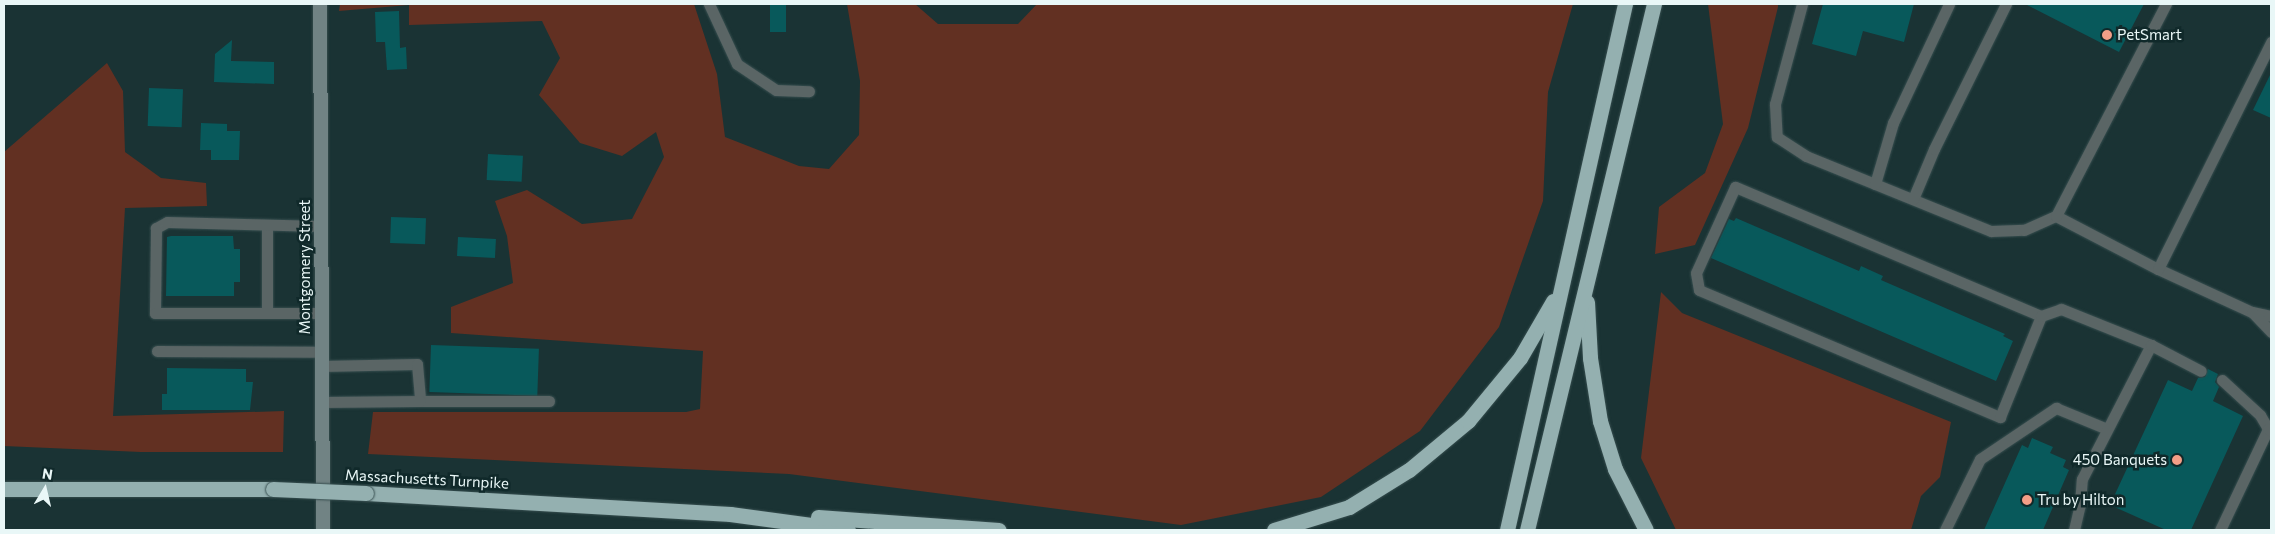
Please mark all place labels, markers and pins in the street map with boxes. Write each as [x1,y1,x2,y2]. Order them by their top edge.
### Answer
place label: PetSmart [2117,26,2182,44]
marker: PetSmart [2101,29,2113,41]
place label: 450 Banquets [2073,451,2167,469]
marker: 450 Banquets [2171,454,2183,466]
place label: Tru by Hilton [2037,491,2124,509]
marker: Tru by Hilton [2021,494,2033,506]

